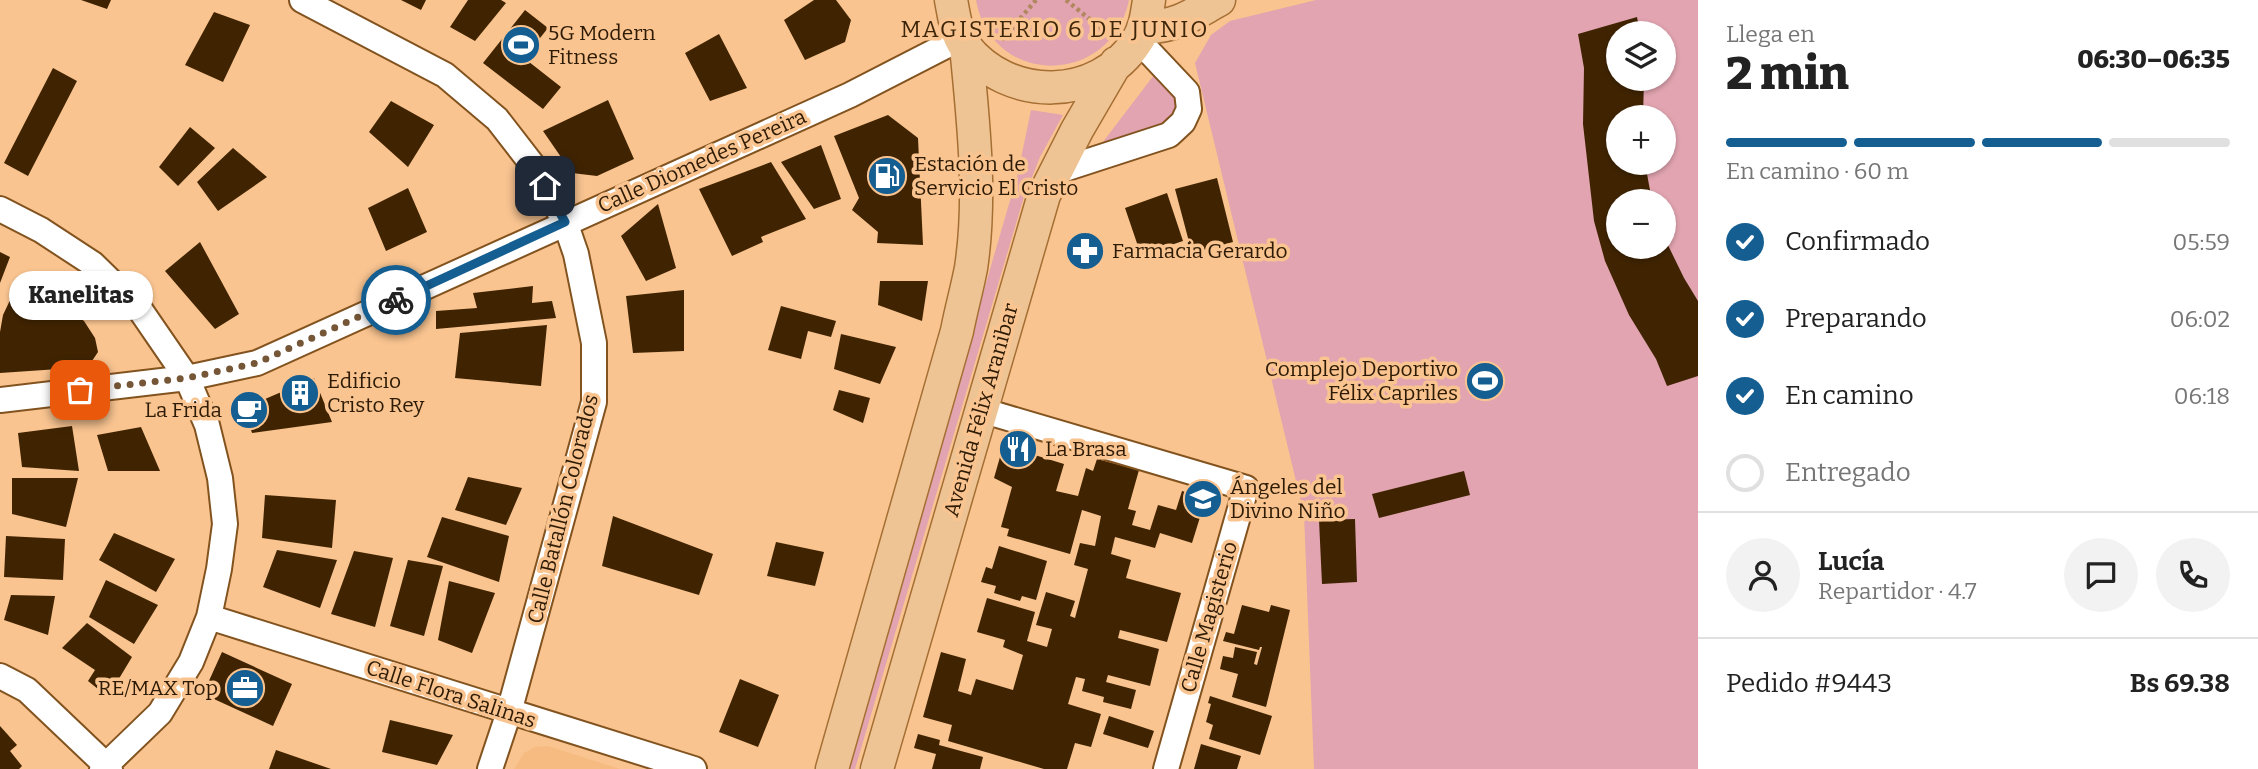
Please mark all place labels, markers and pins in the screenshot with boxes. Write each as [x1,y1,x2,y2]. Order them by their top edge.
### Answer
place label: 5G Modern Fitness [548,20,656,70]
sports icon: 5G Modern Fitness [500,24,542,66]
place label: Estación de Servicio El Cristo [914,151,1078,201]
fuel station icon: Estación de Servicio El Cristo [866,155,908,197]
pin [515,156,575,216]
pharmacy icon: Farmacia Gerardo [1064,230,1106,272]
place label: Farmacia Gerardo [1112,238,1288,264]
callout: Kanelitas [8,271,152,320]
place label: Complejo Deportivo Félix Capriles [1265,356,1458,406]
pin [50,360,110,420]
sports icon: Complejo Deportivo Félix Capriles [1464,360,1506,402]
place label: Edificio Cristo Rey [327,368,425,418]
building icon: Edificio Cristo Rey [279,372,321,414]
cafe icon: La Frida [228,389,270,431]
place label: La Frida [145,397,223,423]
restaurant icon: La Brasa [997,428,1039,470]
place label: La Brasa [1045,436,1127,462]
place label: Ángeles del Divino Niño [1230,474,1346,524]
school or university icon: Ángeles del Divino Niño [1182,478,1224,520]
office icon: RE/MAX Top [224,667,266,709]
place label: RE/MAX Top [98,675,218,701]

